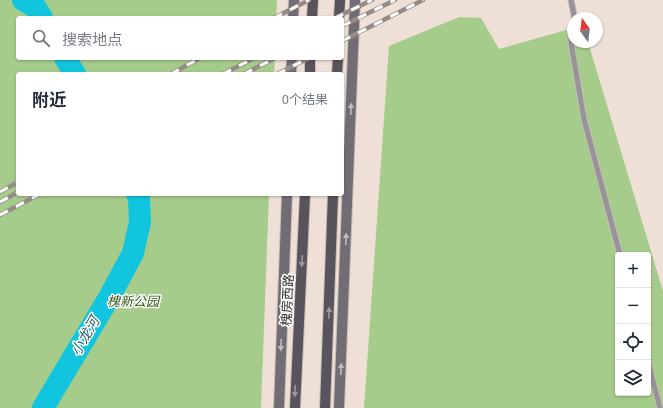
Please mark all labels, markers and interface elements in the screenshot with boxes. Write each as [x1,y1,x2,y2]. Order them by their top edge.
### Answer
north arrow [567,12,603,48]
search box [16,16,344,60]
icon: search [30,27,52,49]
text: 搜索地点 [62,28,122,49]
text: 附近 [32,86,66,111]
text: 0个结果 [282,89,328,108]
one-way arrow [348,103,355,115]
one-way arrow [343,233,350,245]
map controls [615,252,651,396]
button: + [615,252,651,288]
one-way arrow [298,255,305,267]
street label: 槐房西路 [276,274,297,326]
button: − [615,288,651,324]
park label: 槐新公园 [107,291,161,310]
one-way arrow [325,307,332,319]
water label: 小龙河 [65,310,105,359]
button: locate [615,324,651,360]
one-way arrow [278,339,285,351]
button: layers [615,360,651,396]
one-way arrow [338,362,344,375]
one-way arrow [292,385,299,397]

